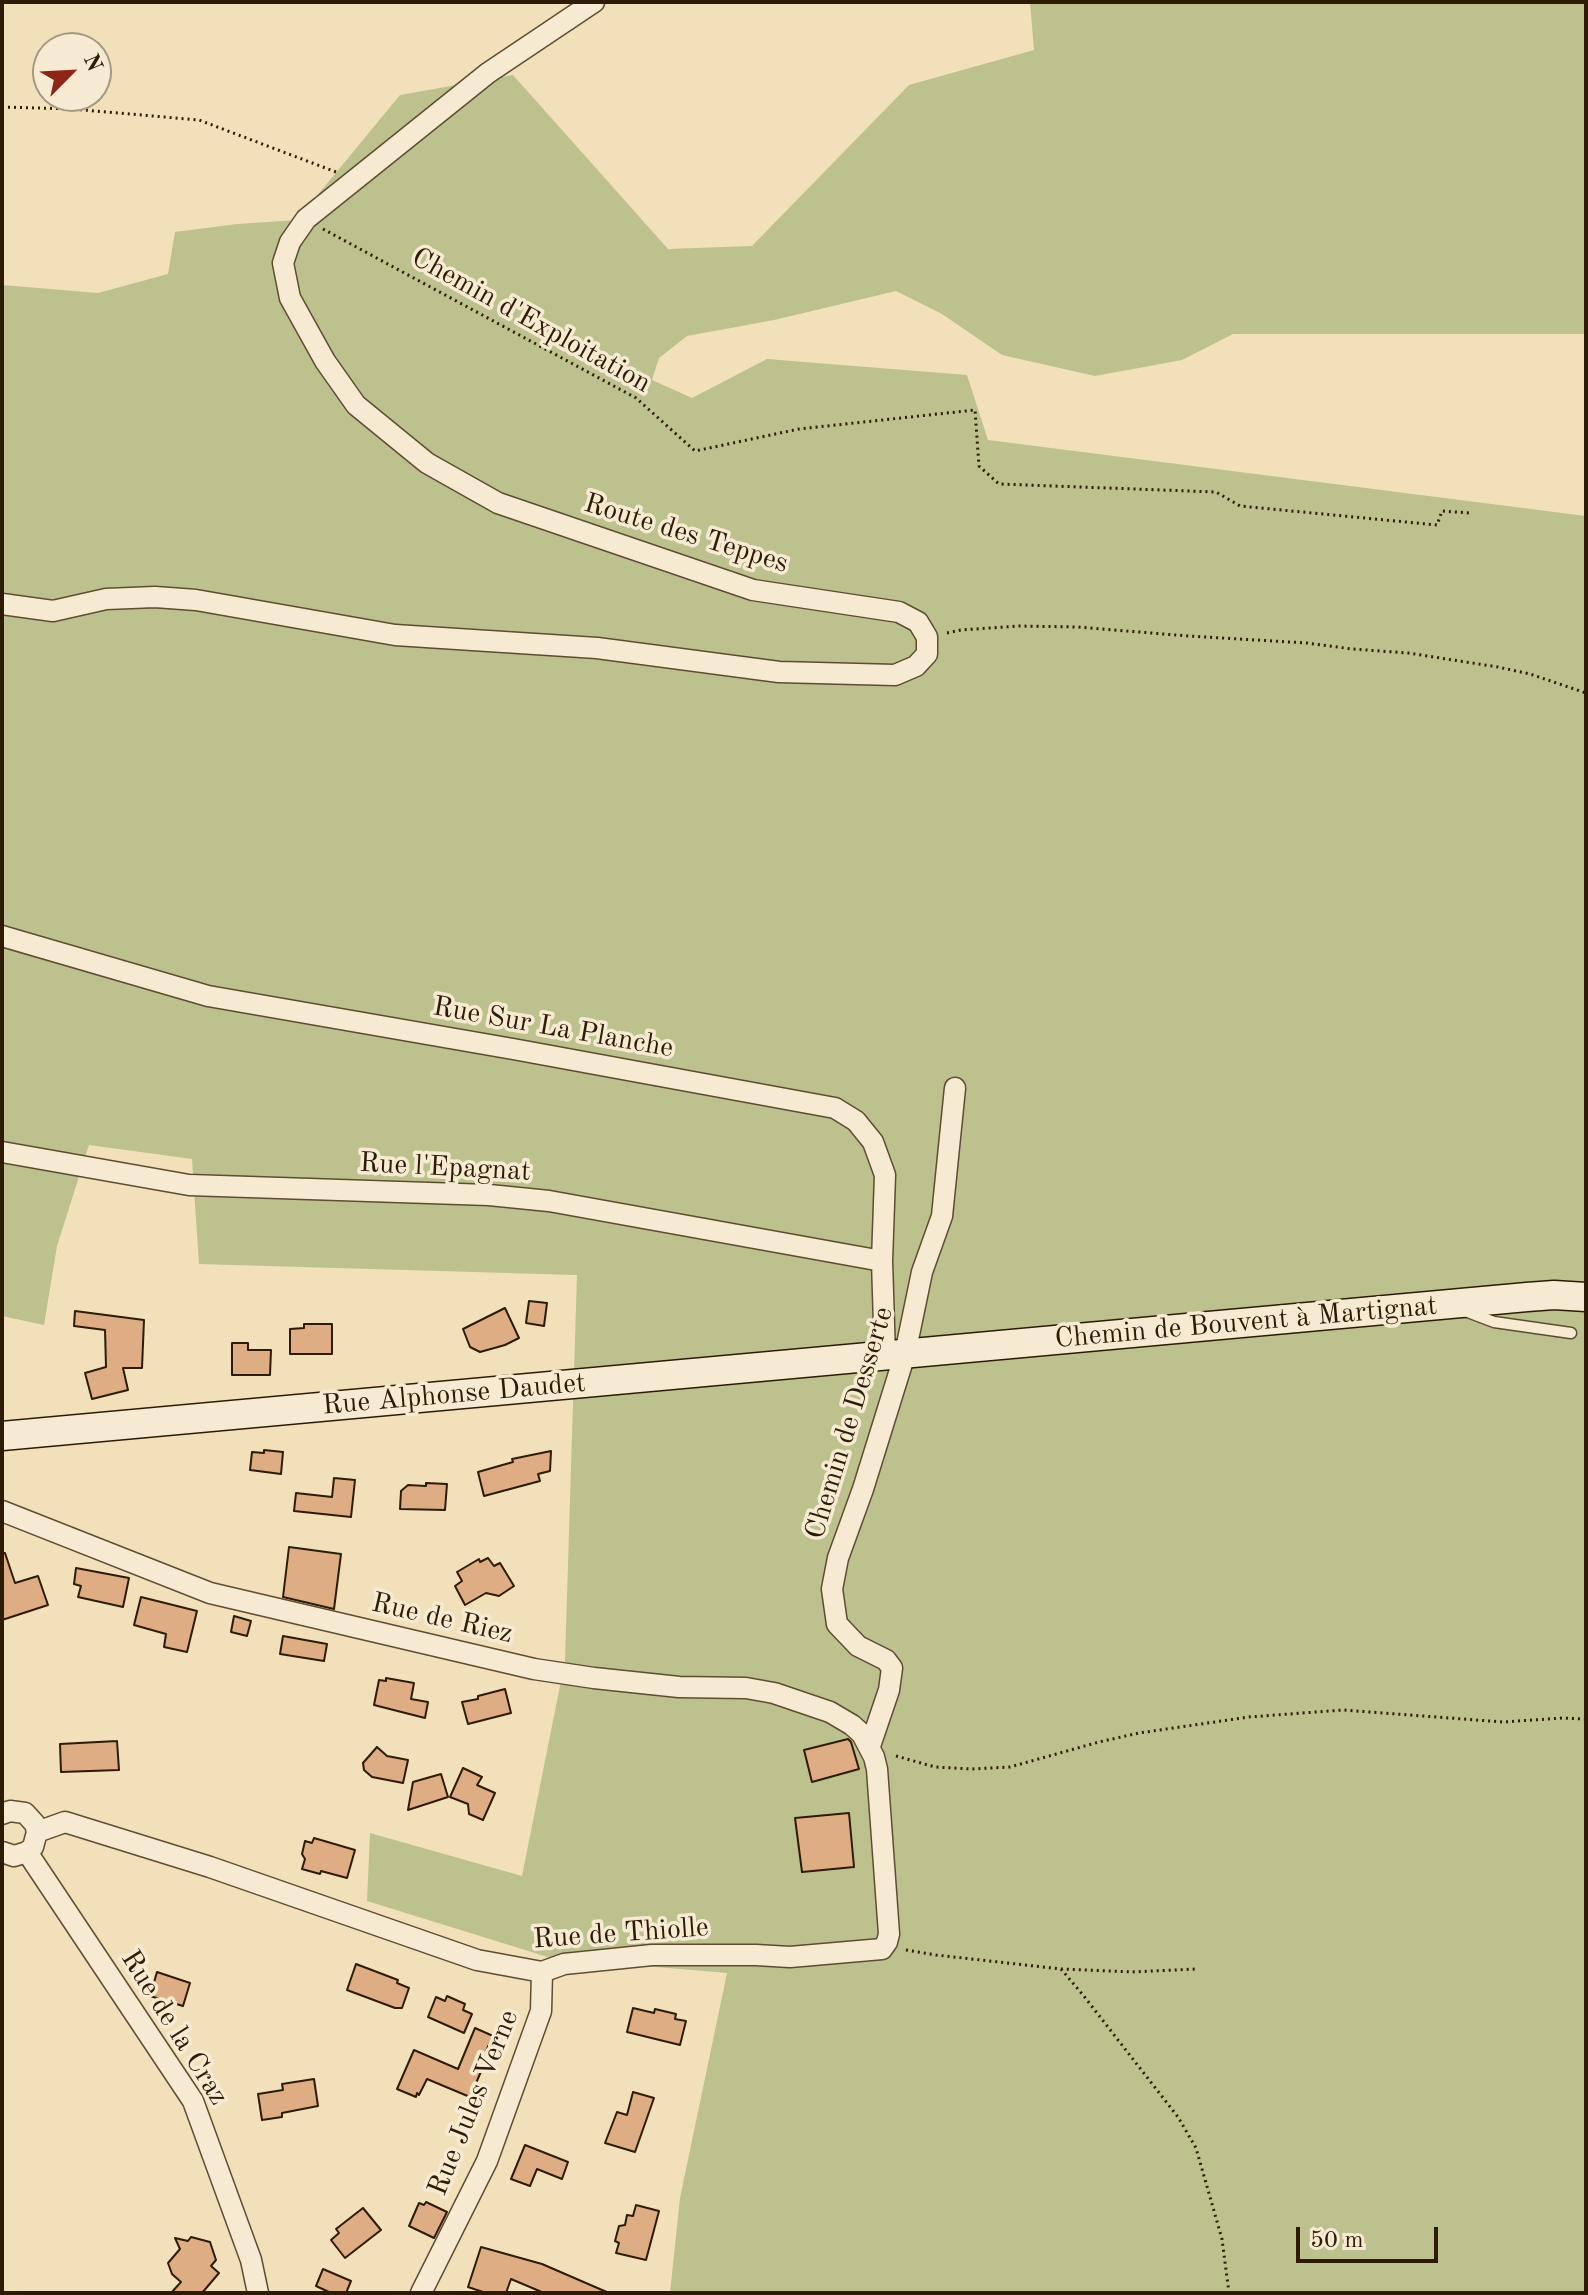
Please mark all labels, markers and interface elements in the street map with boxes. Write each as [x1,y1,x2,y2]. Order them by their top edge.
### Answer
north arrow [32,32,112,112]
text: N [79,51,106,75]
street label: Chemin d'Exploitation [406,241,656,401]
street label: Route des Teppes [580,487,792,581]
street label: Rue Sur La Planche [430,990,676,1066]
street label: Rue l'Epagnat [358,1147,532,1189]
street label: Chemin de Bouvent à Martignat [1053,1290,1439,1356]
street label: Chemin de Desserte [799,1303,901,1543]
street label: Rue Alphonse Daudet [321,1367,587,1423]
street label: Rue de Riez [368,1586,516,1652]
street label: Rue de Thiolle [532,1911,710,1957]
street label: Rue de la Craz [113,1944,235,2112]
street label: Rue Jules Verne [421,2005,527,2201]
scale bar [1300,2211,1442,2261]
text: 50 m [1310,2229,1364,2253]

